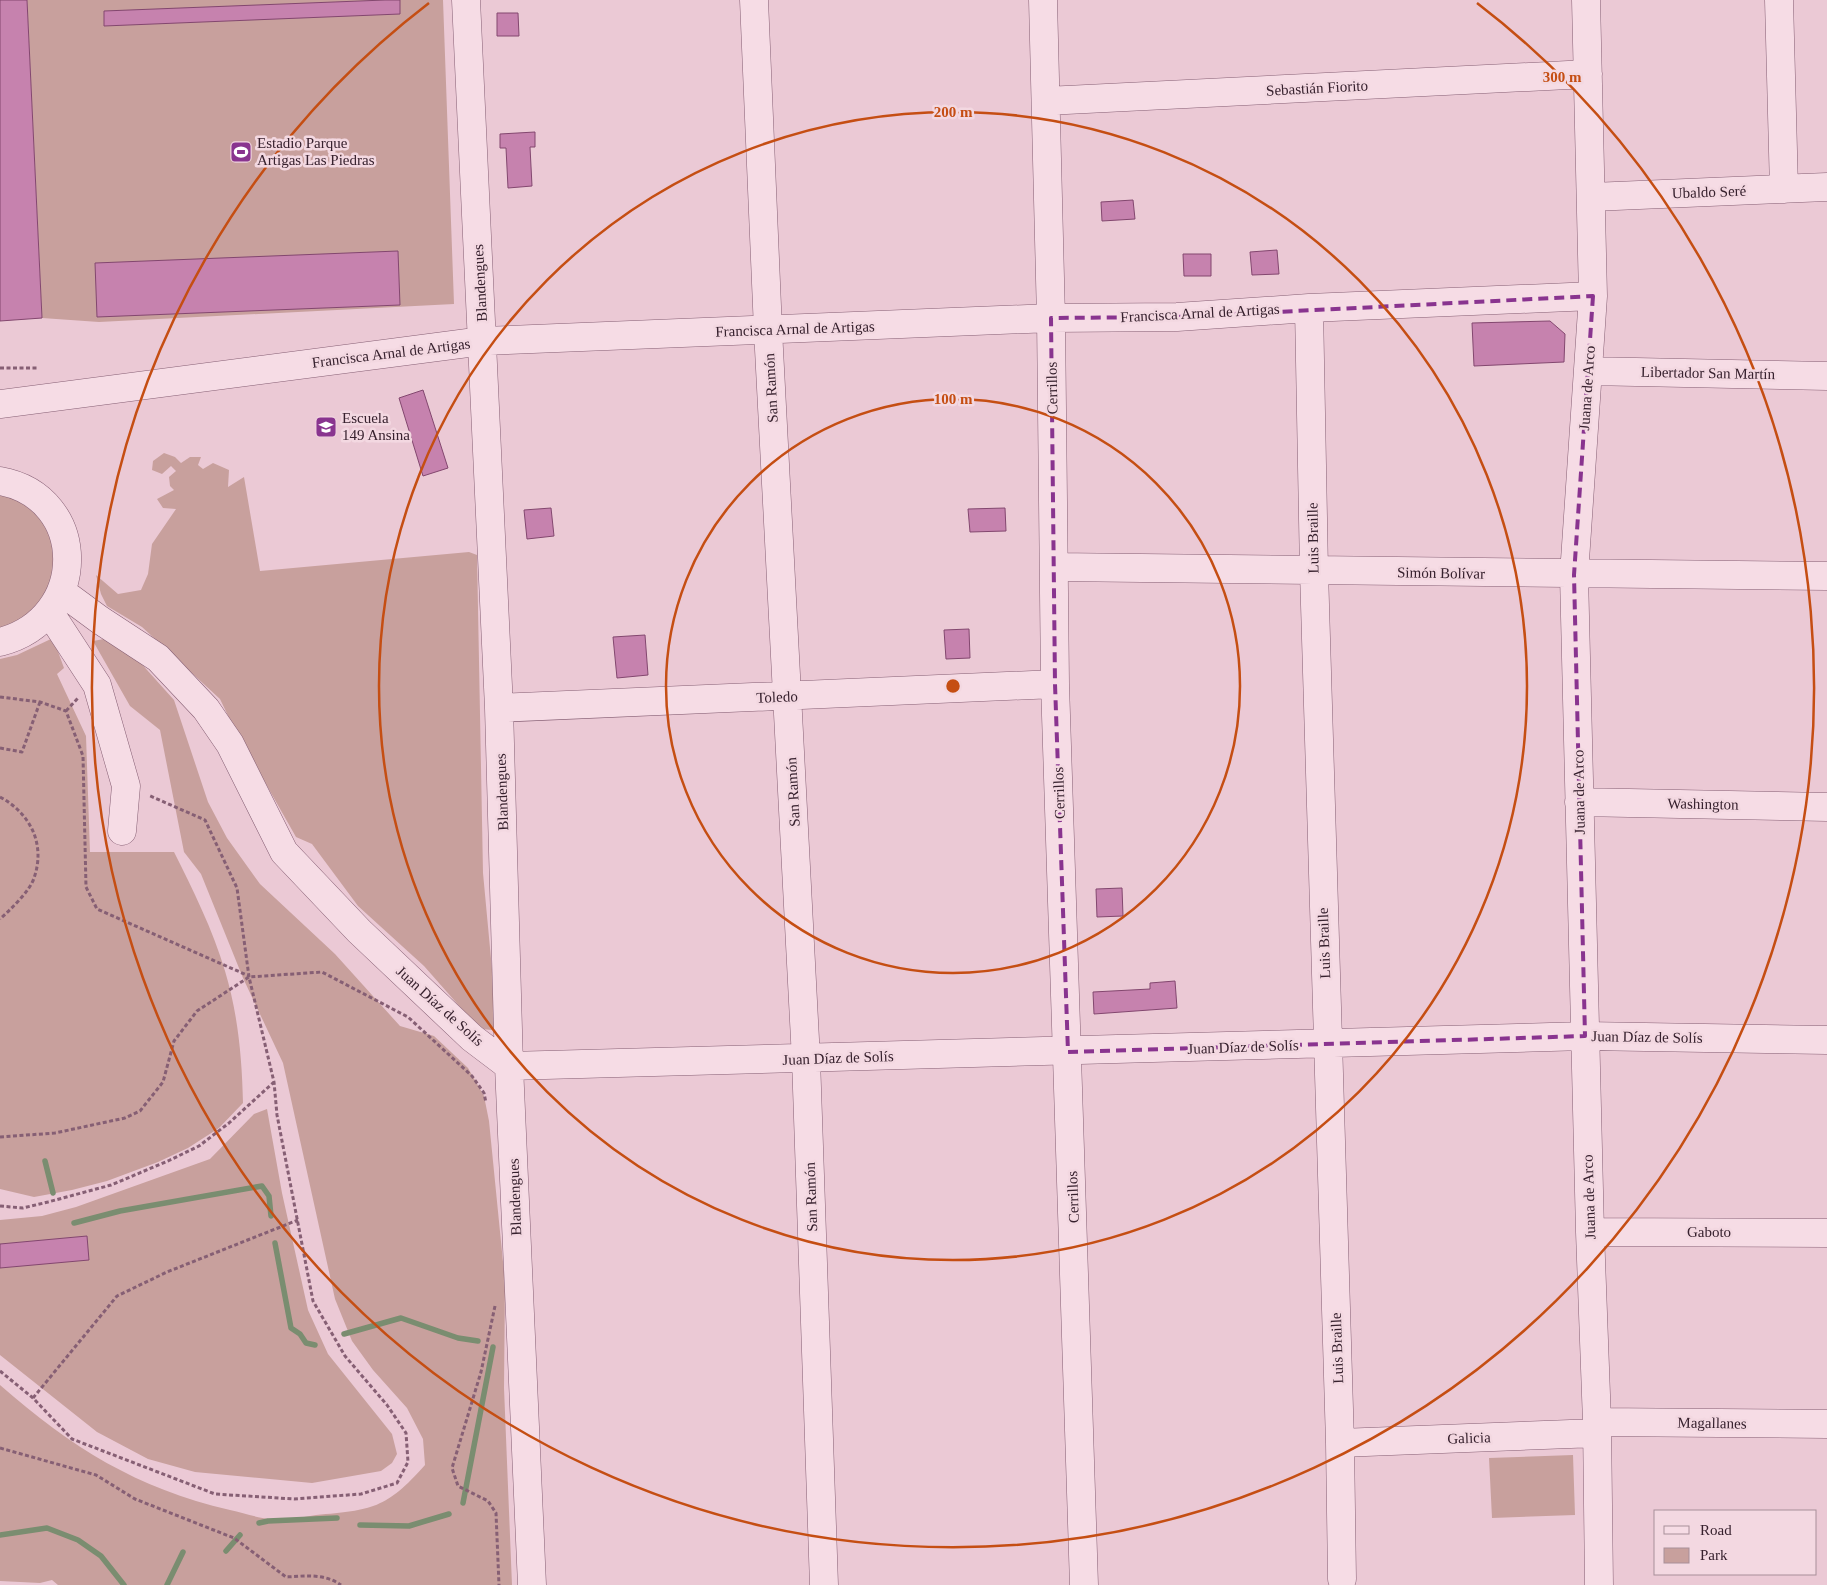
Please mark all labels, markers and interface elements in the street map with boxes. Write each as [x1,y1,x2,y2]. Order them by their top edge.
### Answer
text: 300 m [1543,69,1582,85]
street label: Sebastián Fiorito [1266,77,1368,99]
text: 200 m [934,104,973,120]
place label: Estadio Parque Artigas Las Piedras [257,135,375,168]
sports icon: Estadio Parque Artigas Las Piedras [229,140,253,164]
street label: Ubaldo Seré [1671,183,1747,201]
street label: Blandengues [470,244,490,322]
street label: Francisca Arnal de Artigas [1120,301,1280,325]
street label: Francisca Arnal de Artigas [715,318,875,340]
street label: Francisca Arnal de Artigas [311,335,471,371]
street label: Juana de Arco [1576,345,1598,431]
street label: San Ramón [761,352,781,423]
street label: Cerrillos [1044,361,1060,414]
street label: Libertador San Martín [1641,364,1776,382]
text: 100 m [934,391,973,407]
place label: Escuela 149 Ansina [342,410,410,443]
school or university icon: Escuela 149 Ansina [314,415,338,439]
street label: Luis Braille [1304,502,1322,574]
street label: Simón Bolívar [1397,564,1485,582]
centre of rings [944,677,962,695]
street label: Toledo [756,688,798,706]
street label: Juana de Arco [1570,749,1588,835]
street label: Blandengues [493,753,511,831]
street label: San Ramón [783,756,803,827]
street label: Cerrillos [1050,766,1068,820]
street label: Washington [1667,795,1739,813]
street label: Luis Braille [1315,907,1333,979]
street label: Juan Díaz de Solís [393,963,487,1049]
street label: Juan Díaz de Solís [1591,1028,1703,1046]
street label: Juan Díaz de Solís [1187,1037,1299,1057]
street label: Juan Díaz de Solís [782,1048,894,1068]
street label: Juana de Arco [1580,1154,1598,1240]
street label: Blandengues [506,1158,524,1236]
street label: San Ramón [802,1161,820,1232]
street label: Cerrillos [1064,1170,1082,1224]
street label: Gaboto [1687,1224,1731,1240]
street label: Luis Braille [1328,1312,1346,1384]
street label: Magallanes [1677,1414,1747,1432]
street label: Galicia [1447,1429,1491,1447]
legend [1654,1510,1817,1575]
text: Road [1700,1522,1732,1538]
text: Park [1700,1547,1728,1563]

